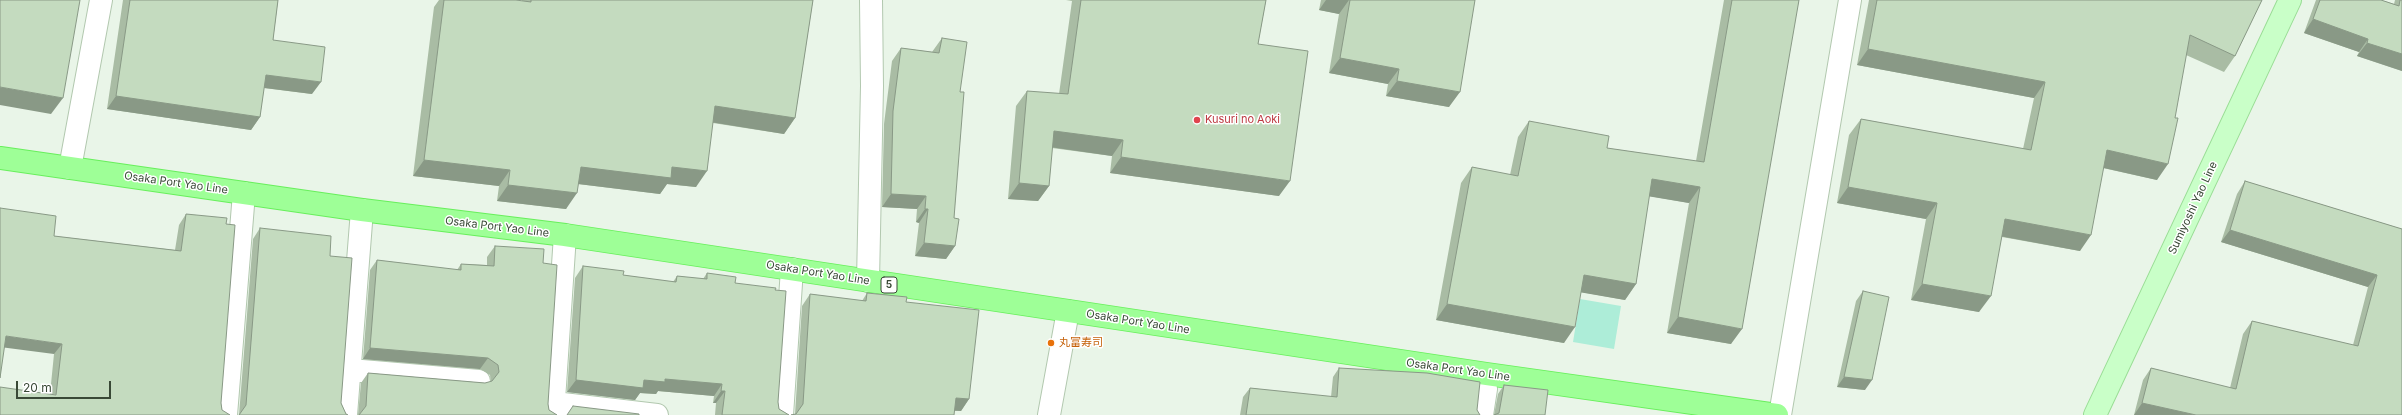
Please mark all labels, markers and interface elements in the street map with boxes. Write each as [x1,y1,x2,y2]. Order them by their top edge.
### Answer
place label: Kusuri no Aoki [1205,113,1280,127]
marker: Kusuri no Aoki [1192,115,1202,125]
street label: Sumiyoshi Yao Line [2166,160,2220,256]
street label: Osaka Port Yao Line [123,169,229,197]
street label: Osaka Port Yao Line [444,214,550,240]
street label: Osaka Port Yao Line [765,258,871,288]
road number: 5 [881,277,897,293]
street label: Osaka Port Yao Line [1085,307,1191,337]
place label: 丸富寿司 [1059,336,1103,350]
marker: 丸富寿司 [1046,338,1056,348]
street label: Osaka Port Yao Line [1405,356,1511,384]
scale bar [18,373,113,399]
text: 20 m [23,380,52,395]

